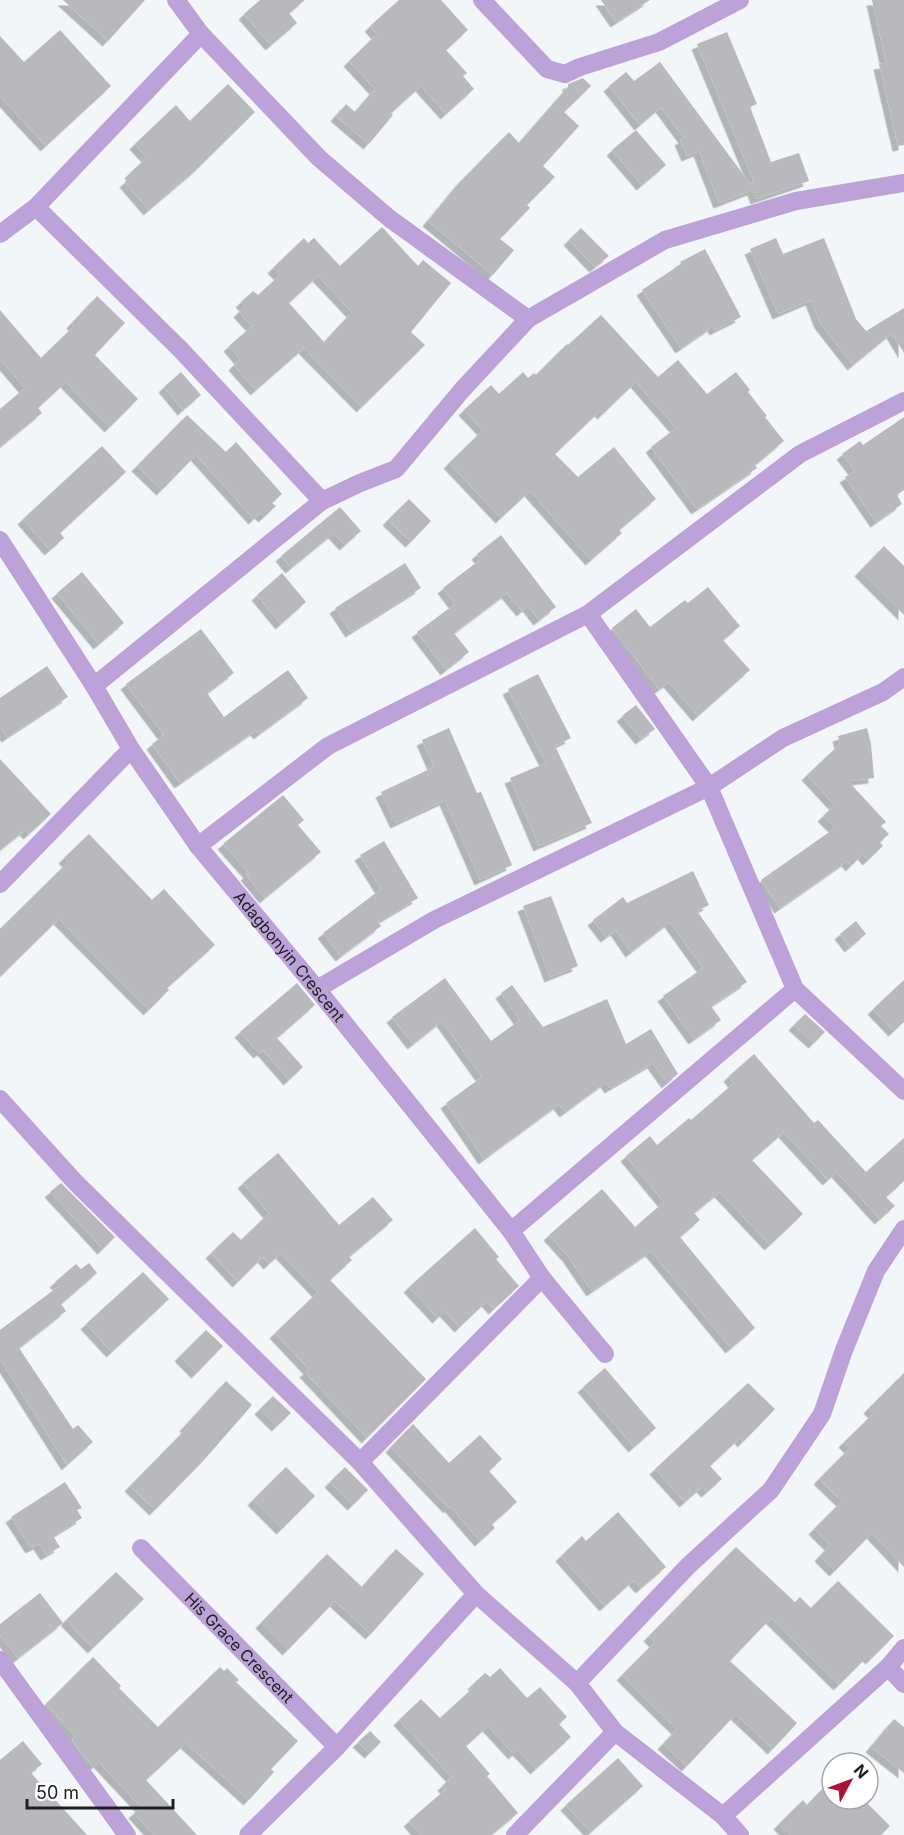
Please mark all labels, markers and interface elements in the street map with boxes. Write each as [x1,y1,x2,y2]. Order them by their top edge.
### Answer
street label: Adagbonyin Crescent [230,887,349,1026]
street label: His Grace Crescent [181,1588,298,1707]
north arrow [820,1751,880,1811]
text: N [850,1760,873,1782]
scale bar [27,1772,172,1810]
text: 50 m [36,1782,79,1803]

